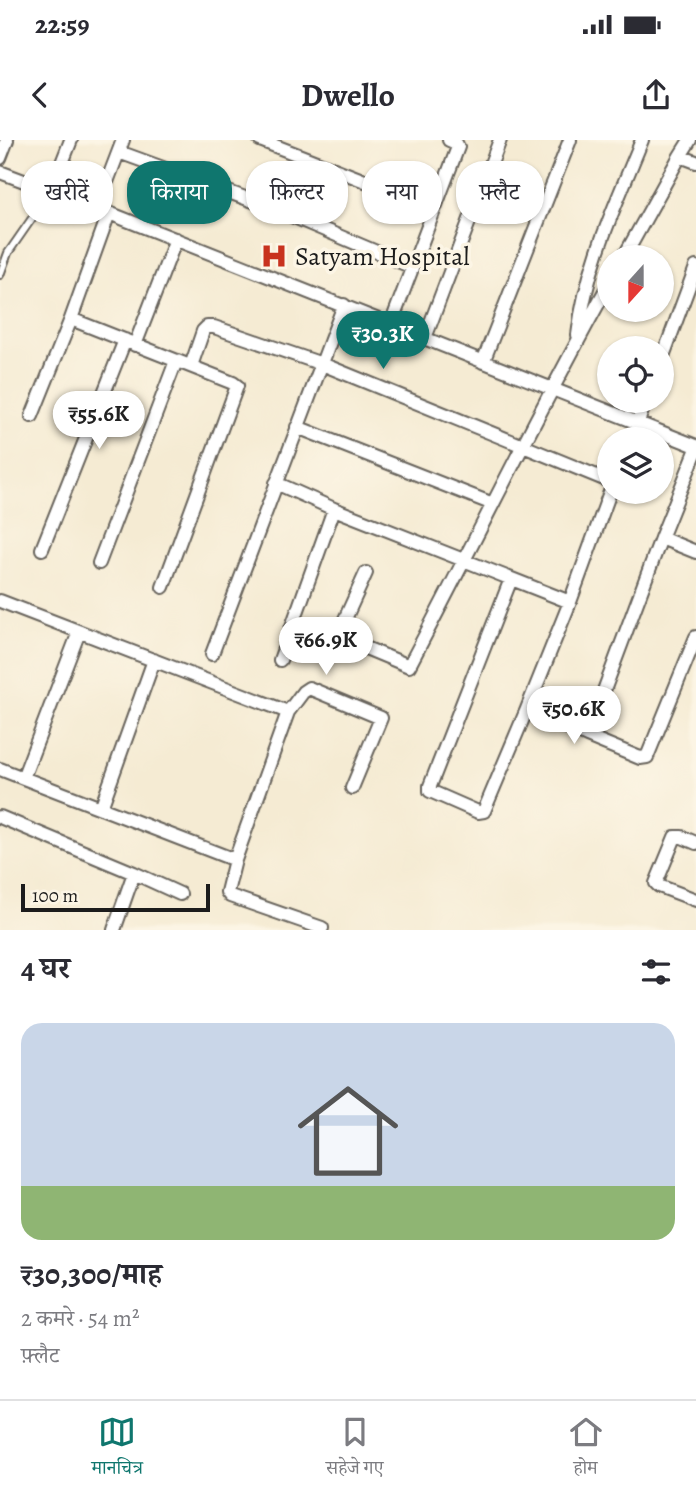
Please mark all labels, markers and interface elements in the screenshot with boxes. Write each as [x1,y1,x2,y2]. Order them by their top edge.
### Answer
text: 22:59 [35,7,89,42]
text: Dwello [301,73,395,117]
icon: back [21,76,59,114]
icon: share [637,76,675,114]
chip: खरीदें [21,161,113,224]
chip: किराया [127,161,232,224]
chip: फ़िल्टर [246,161,348,224]
chip: नया [362,161,442,224]
chip: फ़्लैट [456,161,544,224]
place label: Satyam Hospital [295,239,470,274]
hospital icon: Satyam Hospital [259,241,289,271]
north arrow [597,245,674,322]
map controls [597,245,674,504]
pin: ₹30.3K [326,312,440,371]
text: ₹30.3K [352,318,414,349]
button: locate [597,336,674,413]
pin: ₹55.6K [42,392,156,451]
text: ₹55.6K [69,398,129,429]
button: layers [597,427,674,504]
pin: ₹66.9K [269,617,383,677]
text: ₹66.9K [295,624,357,655]
pin: ₹50.6K [517,686,631,746]
text: ₹50.6K [543,693,605,724]
scale bar [21,881,210,913]
text: 100 m [32,883,78,909]
text: 4 घर [21,948,70,988]
icon: filters [637,953,675,991]
icon: home [285,1068,411,1194]
text: ₹30,300/माह [21,1254,162,1294]
text: 2 कमरे · 54 m² [21,1303,139,1334]
text: फ़्लैट [21,1340,59,1371]
tab: मानचित्र [91,1413,143,1486]
tab: सहेजे गए [326,1413,384,1486]
tab: होम [567,1413,605,1486]

